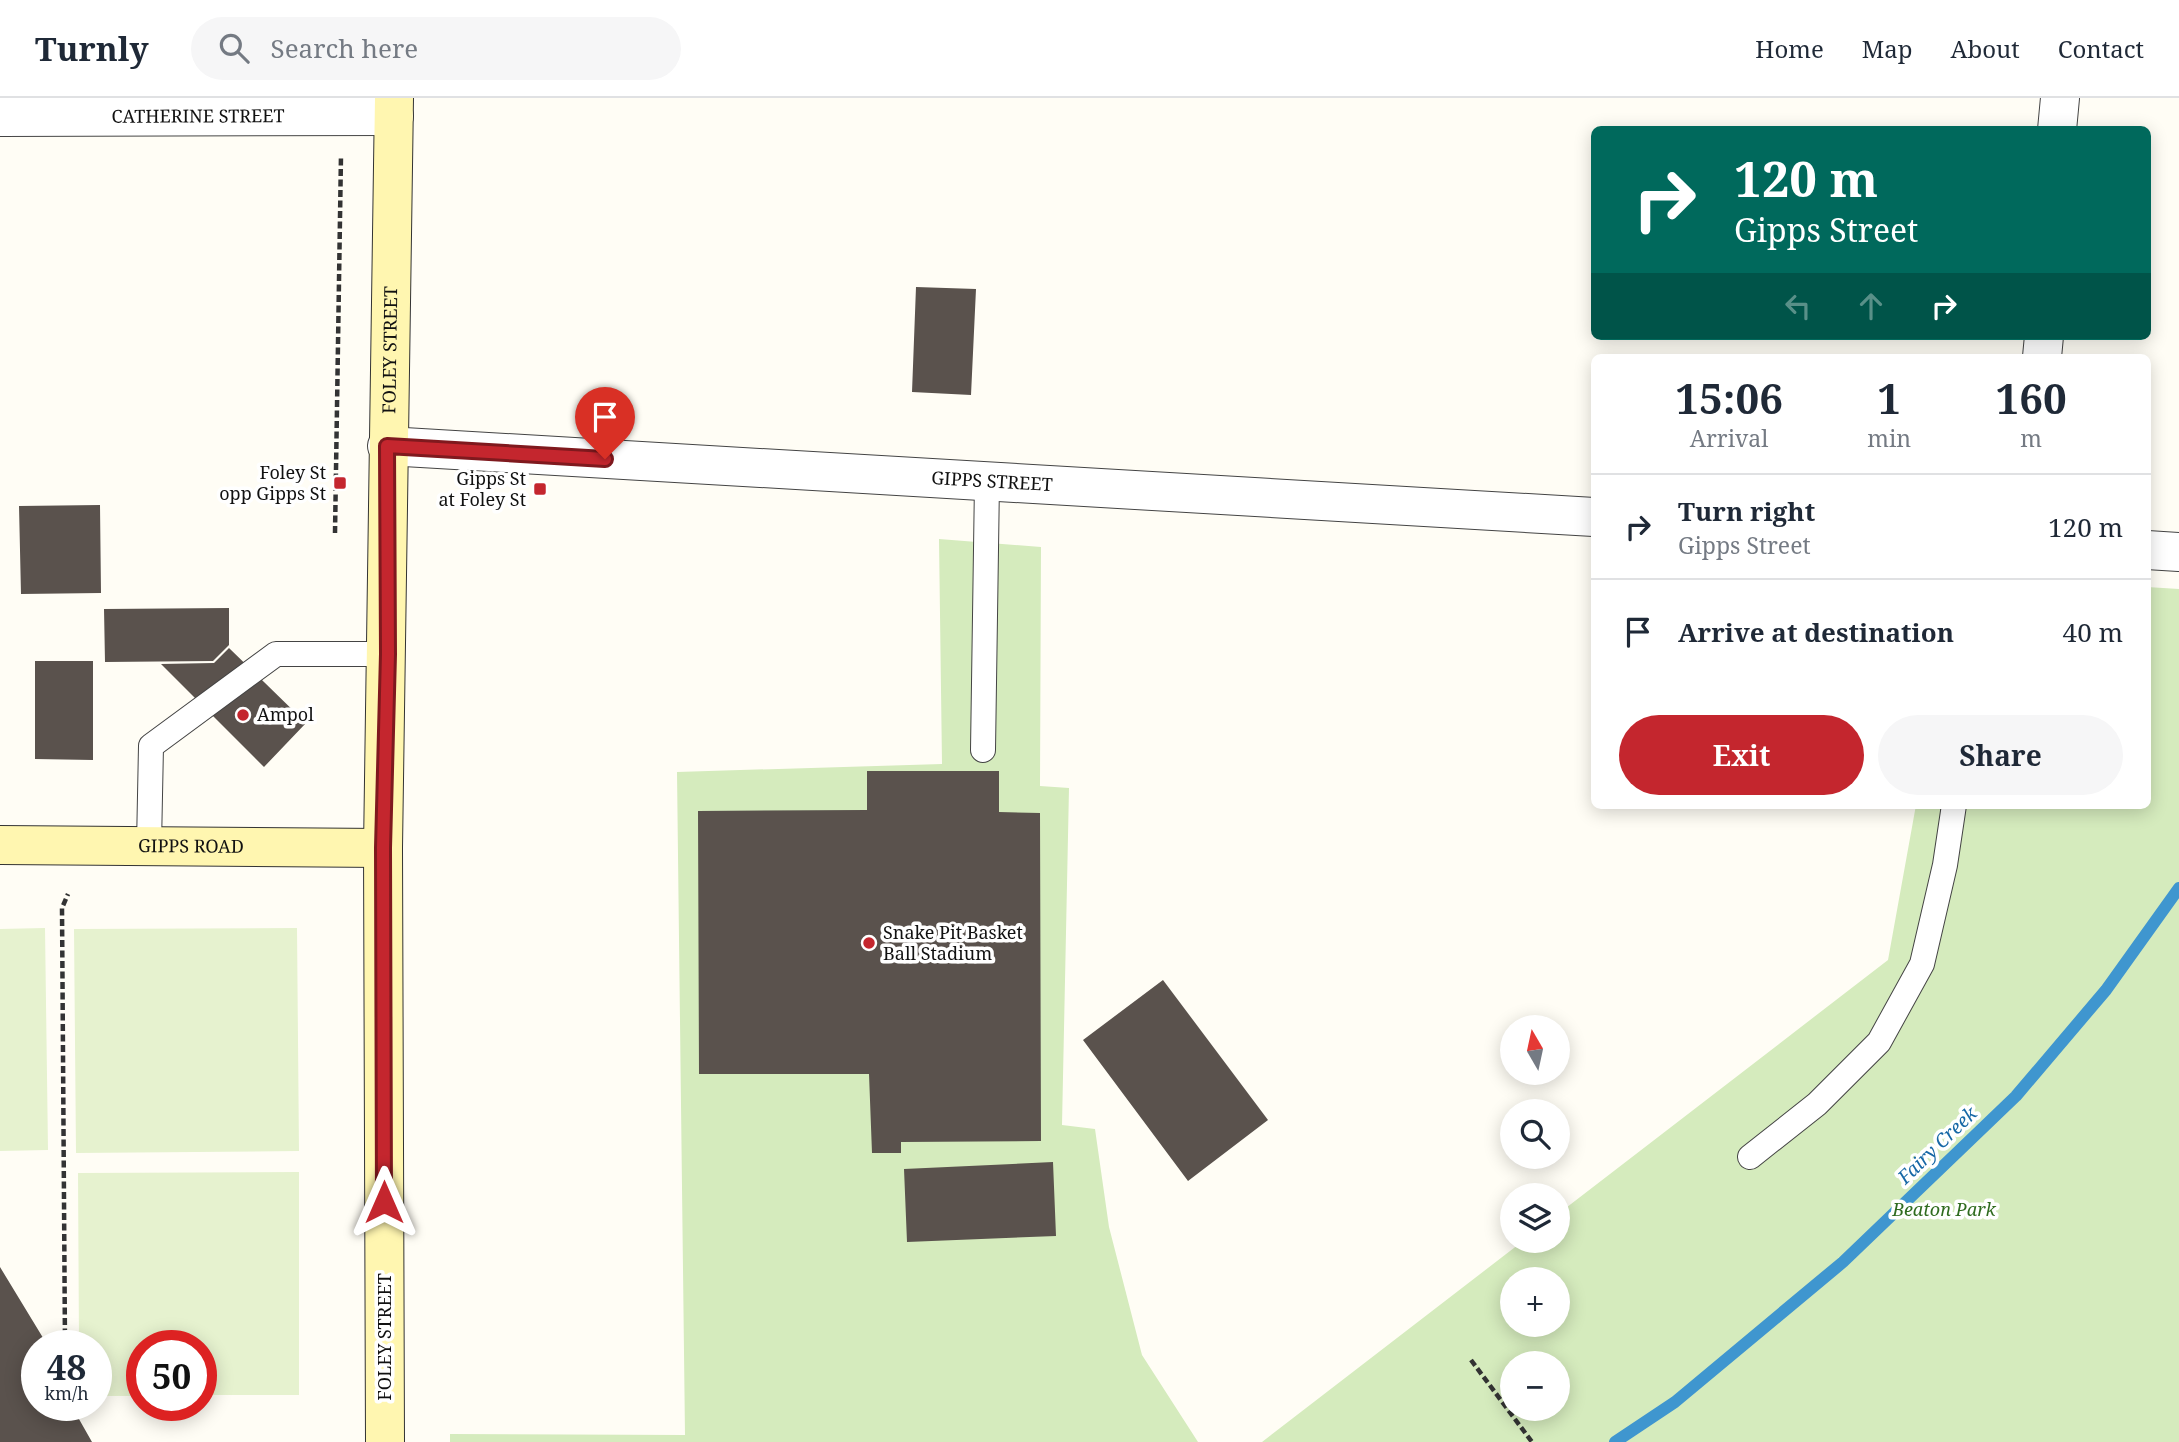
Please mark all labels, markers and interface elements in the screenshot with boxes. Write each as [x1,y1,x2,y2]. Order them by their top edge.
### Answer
search box [191,17,681,80]
text: Turnly [35,26,149,71]
icon: search [215,29,253,67]
text: Search here [271,30,418,66]
text: Home [1755,32,1824,65]
text: Map [1862,32,1913,65]
text: About [1951,32,2020,65]
text: Contact [2058,32,2144,65]
street label: CATHERINE STREET [111,103,285,128]
text: 120 m [1734,145,1878,211]
icon: right [1619,154,1710,245]
text: Gipps Street [1734,208,1918,251]
street label: FOLEY STREET [376,286,402,414]
icon: left [1779,287,1817,325]
icon: ahead [1852,287,1890,325]
icon: right [1925,287,1963,325]
text: 15:06 [1675,369,1783,426]
text: 1 [1877,369,1901,426]
text: 160 [1995,369,2067,426]
pin [575,387,635,459]
icon: arrive [586,398,624,436]
text: Arrival [1690,422,1768,454]
text: min [1867,422,1911,454]
text: m [2020,422,2042,454]
place label: Foley St opp Gipps St [219,460,326,505]
street label: GIPPS STREET [931,465,1053,496]
place label: Gipps St at Foley St [438,466,526,511]
marker: Foley St opp Gipps St [332,475,348,491]
marker: Gipps St at Foley St [532,481,548,497]
text: Turn right [1678,493,1815,529]
icon: right [1619,508,1657,546]
text: 120 m [2048,509,2123,545]
text: Gipps Street [1678,529,1811,561]
icon: arrive [1619,613,1657,651]
text: Arrive at destination [1678,614,1954,650]
text: 40 m [2063,614,2123,650]
place label: Ampol [257,702,314,726]
marker: Ampol [235,707,251,723]
button: Exit [1619,715,1864,795]
button: Share [1878,715,2123,795]
street label: GIPPS ROAD [138,833,244,858]
place label: Snake Pit Basket Ball Stadium [883,920,1023,965]
marker: Snake Pit Basket Ball Stadium [861,935,877,951]
north arrow [1500,1015,1570,1085]
map controls [1500,1015,1570,1421]
button: search [1500,1099,1570,1169]
water label: Fairy Creek [1891,1100,1983,1190]
position arrow [347,1165,421,1239]
button: layers [1500,1183,1570,1253]
park label: Beaton Park [1891,1197,1997,1221]
button: + [1500,1267,1570,1337]
street label: FOLEY STREET [372,1273,396,1401]
speed limit sign: 50 [126,1330,217,1421]
text: 48 [47,1343,86,1390]
button: − [1500,1351,1570,1421]
text: km/h [44,1381,89,1405]

